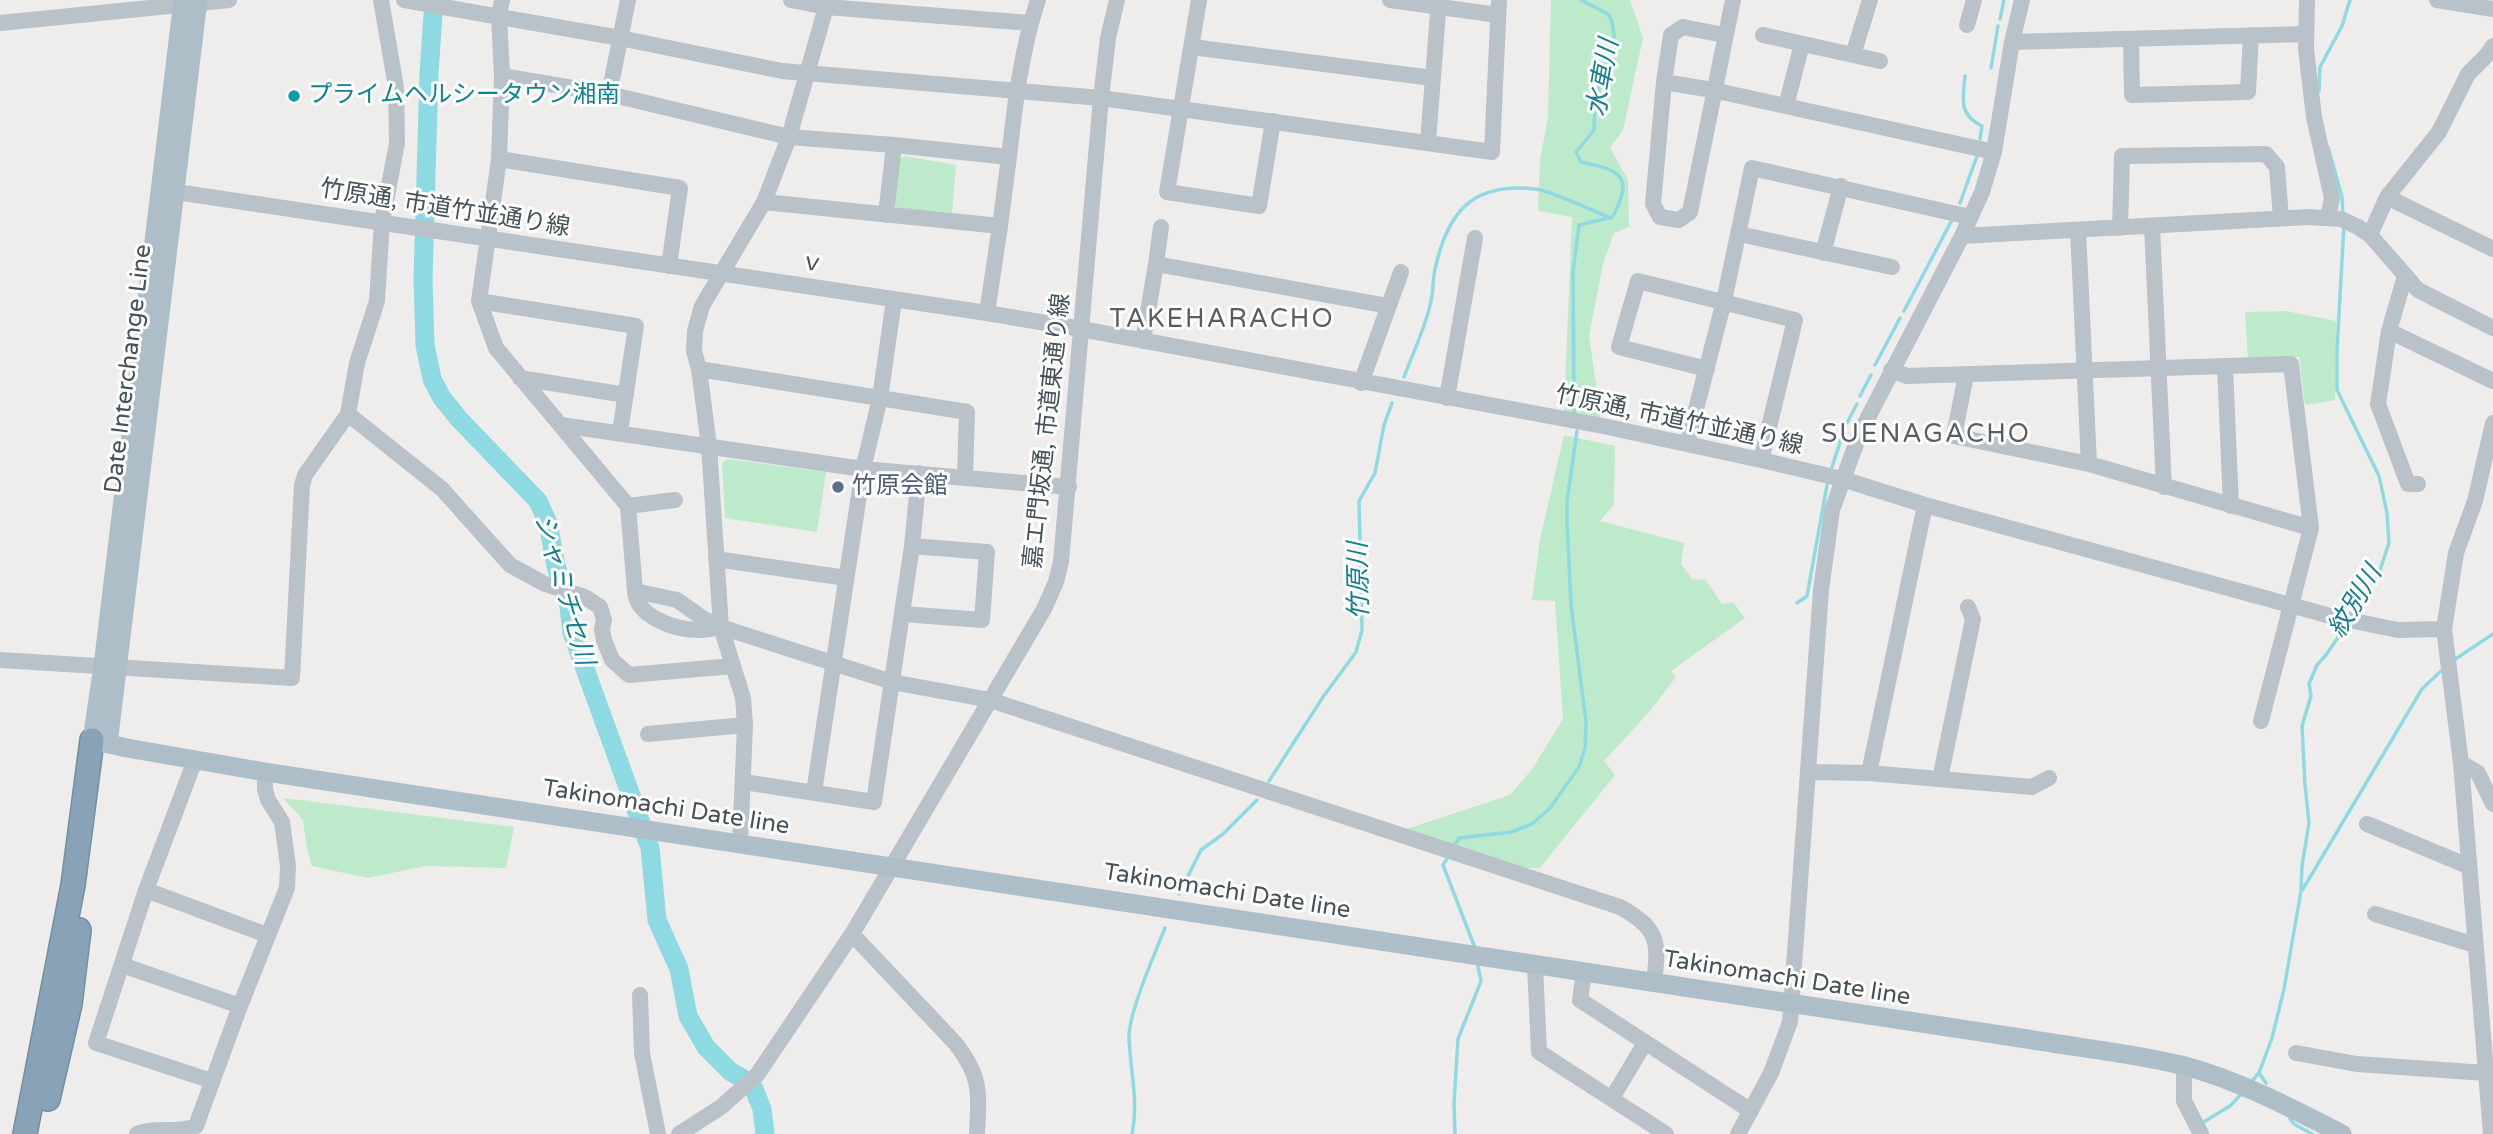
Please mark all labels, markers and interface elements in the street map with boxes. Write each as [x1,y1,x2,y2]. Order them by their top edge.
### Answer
water label: 水車川 [1582,37,1626,119]
place label: プライムヘルシータウン湘南 [308,82,620,110]
marker: プライムヘルシータウン湘南 [286,88,302,104]
street label: 竹原通, 市道竹並通り線 [318,175,572,243]
street label: Date Interchange Line [99,243,159,495]
street label: ｖ [798,248,826,280]
street label: 嘉エ門坂通, 市道東通り線 [1019,292,1077,570]
district label: TAKEHARACHO [1111,304,1333,336]
street label: 竹原通, 市道竹並通り線 [1553,381,1805,461]
district label: SUENAGACHO [1822,419,2030,451]
place label: 竹原会館 [852,473,948,501]
marker: 竹原会館 [830,479,846,495]
water label: シャミチセ川 [527,511,599,669]
water label: 竹原川 [1344,542,1376,620]
water label: 紋別川 [2323,561,2389,643]
street label: Takinomachi Date line [541,774,791,842]
street label: Takinomachi Date line [1102,858,1352,926]
street label: Takinomachi Date line [1662,945,1912,1013]

